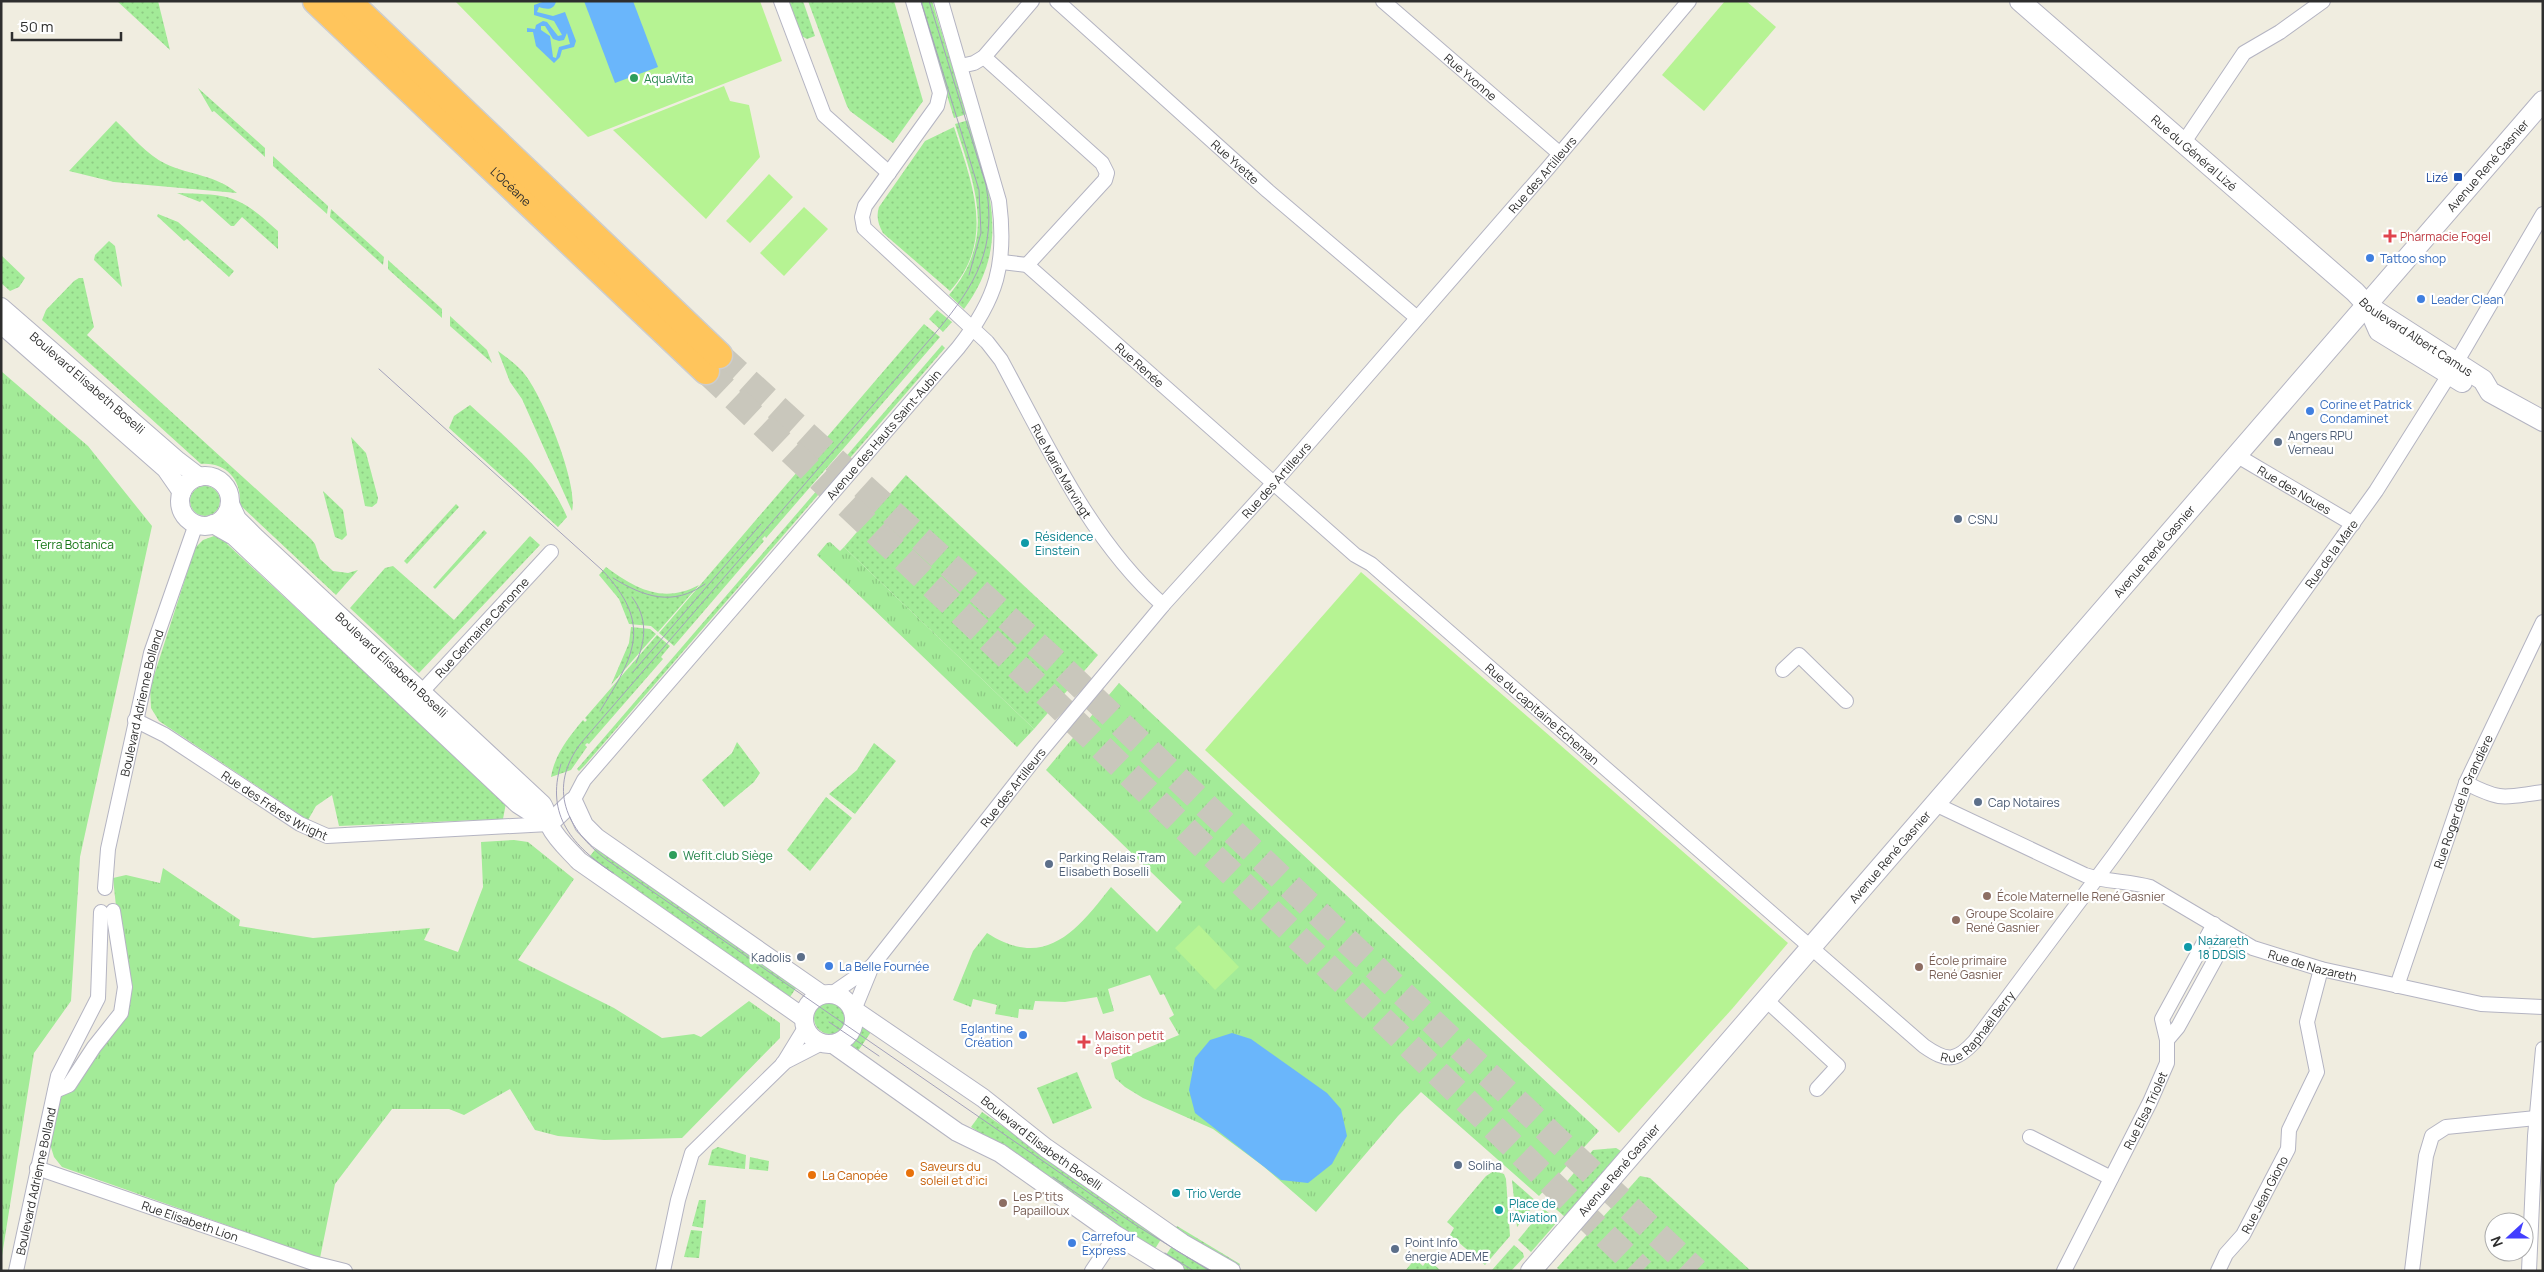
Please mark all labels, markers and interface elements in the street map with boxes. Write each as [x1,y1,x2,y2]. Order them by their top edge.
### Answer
scale bar [12,10,121,42]
text: 50 m [20,16,54,37]
street label: Rue Yvonne [1441,49,1501,104]
place label: AquaVita [644,70,693,87]
marker: AquaVita [628,72,640,84]
street label: Rue du Général Lizé [2148,111,2241,194]
street label: Avenue René Gasnier [2443,115,2533,215]
street label: Rue des Artilleurs [1504,132,1580,217]
street label: Rue Yvette [1208,135,1263,188]
street label: L’Océane [487,163,535,210]
place label: Lizé [2426,169,2448,186]
marker: Lizé [2452,171,2464,183]
place label: Pharmacie Fogel [2400,228,2491,245]
marker: Pharmacie Fogel [2384,230,2396,242]
place label: Tattoo shop [2380,250,2446,267]
marker: Tattoo shop [2364,252,2376,264]
place label: Leader Clean [2431,291,2504,308]
marker: Leader Clean [2415,293,2427,305]
street label: Boulevard Albert Camus [2356,294,2476,380]
street label: Boulevard Elisabeth Boselli [27,328,149,437]
street label: Rue Renée [1112,339,1168,391]
street label: Avenue des Hauts Saint-Aubin [822,365,945,503]
place label: Corine et Patrick Condaminet [2320,396,2413,427]
marker: Corine et Patrick Condaminet [2304,405,2316,417]
street label: Rue Marie Marvingt [1028,421,1096,522]
place label: Angers RPU Verneau [2288,427,2353,458]
marker: Angers RPU Verneau [2272,436,2284,448]
street label: Rue des Artilleurs [1238,438,1315,522]
street label: Rue des Noues [2255,461,2335,518]
street label: Avenue René Gasnier [2109,501,2199,601]
place label: CSNJ [1968,511,1998,528]
marker: CSNJ [1952,513,1964,525]
street label: Rue de la Mare [2301,516,2361,591]
place label: Résidence Einstein [1035,528,1093,559]
park label: Terra Botanica [34,536,114,553]
marker: Résidence Einstein [1019,537,1031,549]
street label: Rue Germaine Canonne [431,573,532,681]
street label: Boulevard Elisabeth Boselli [332,608,452,721]
street label: Boulevard Adrienne Bolland [116,627,167,778]
street label: Rue du capitaine Echeman [1482,659,1603,768]
street label: Rue Roger de la Grandière [2429,732,2496,871]
street label: Rue des Artilleurs [976,744,1049,830]
street label: Rue des Frères Wright [218,766,331,844]
place label: Cap Notaires [1988,794,2060,811]
marker: Cap Notaires [1972,796,1984,808]
street label: Avenue René Gasnier [1845,806,1935,906]
place label: Wefit.club Siège [683,847,773,864]
marker: Wefit.club Siège [667,849,679,861]
place label: Parking Relais Tram Elisabeth Boselli [1059,849,1165,880]
marker: Parking Relais Tram Elisabeth Boselli [1043,858,1055,870]
place label: École Maternelle René Gasnier [1997,888,2166,905]
marker: École Maternelle René Gasnier [1981,890,1993,902]
place label: Groupe Scolaire René Gasnier [1966,905,2054,936]
marker: Groupe Scolaire René Gasnier [1950,914,1962,926]
place label: Nazareth 18 DDSIS [2198,932,2249,963]
marker: Nazareth 18 DDSIS [2182,941,2194,953]
street label: Rue de Nazareth [2266,945,2359,985]
place label: Kadolis [751,949,791,966]
marker: Kadolis [795,951,807,963]
place label: École primaire René Gasnier [1929,952,2007,983]
place label: La Belle Fournée [839,958,929,975]
marker: La Belle Fournée [823,960,835,972]
marker: École primaire René Gasnier [1913,961,1925,973]
street label: Rue Raphaël Berry [1939,987,2019,1066]
place label: Eglantine Création [961,1020,1013,1051]
place label: Maison petit à petit [1095,1027,1164,1058]
marker: Eglantine Création [1017,1029,1029,1041]
marker: Maison petit à petit [1077,1035,1091,1049]
street label: Rue Elsa Triolet [2119,1068,2171,1152]
street label: Boulevard Elisabeth Boselli [978,1091,1106,1193]
street label: Boulevard Adrienne Bolland [11,1106,60,1257]
street label: Avenue René Gasnier [1574,1119,1664,1220]
street label: Rue Jean Giono [2237,1153,2292,1236]
place label: Soliha [1468,1157,1502,1174]
place label: Saveurs du soleil et d’ici [920,1158,988,1189]
marker: Soliha [1452,1159,1464,1171]
place label: La Canopée [822,1167,888,1184]
marker: Saveurs du soleil et d’ici [904,1167,916,1179]
marker: La Canopée [806,1169,818,1181]
place label: Trio Verde [1186,1185,1241,1202]
marker: Trio Verde [1170,1187,1182,1199]
place label: Les P'tits Papailloux [1013,1188,1070,1219]
place label: Place de l’Aviation [1509,1195,1557,1226]
street label: Rue Elisabeth Lion [140,1196,241,1245]
marker: Les P'tits Papailloux [997,1197,1009,1209]
marker: Place de l’Aviation [1493,1204,1505,1216]
north arrow [2484,1212,2534,1262]
place label: Carrefour Express [1082,1228,1136,1259]
place label: Point Info énergie ADEME [1405,1234,1489,1265]
text: N [2486,1234,2507,1250]
marker: Carrefour Express [1066,1237,1078,1249]
marker: Point Info énergie ADEME [1389,1243,1401,1255]

